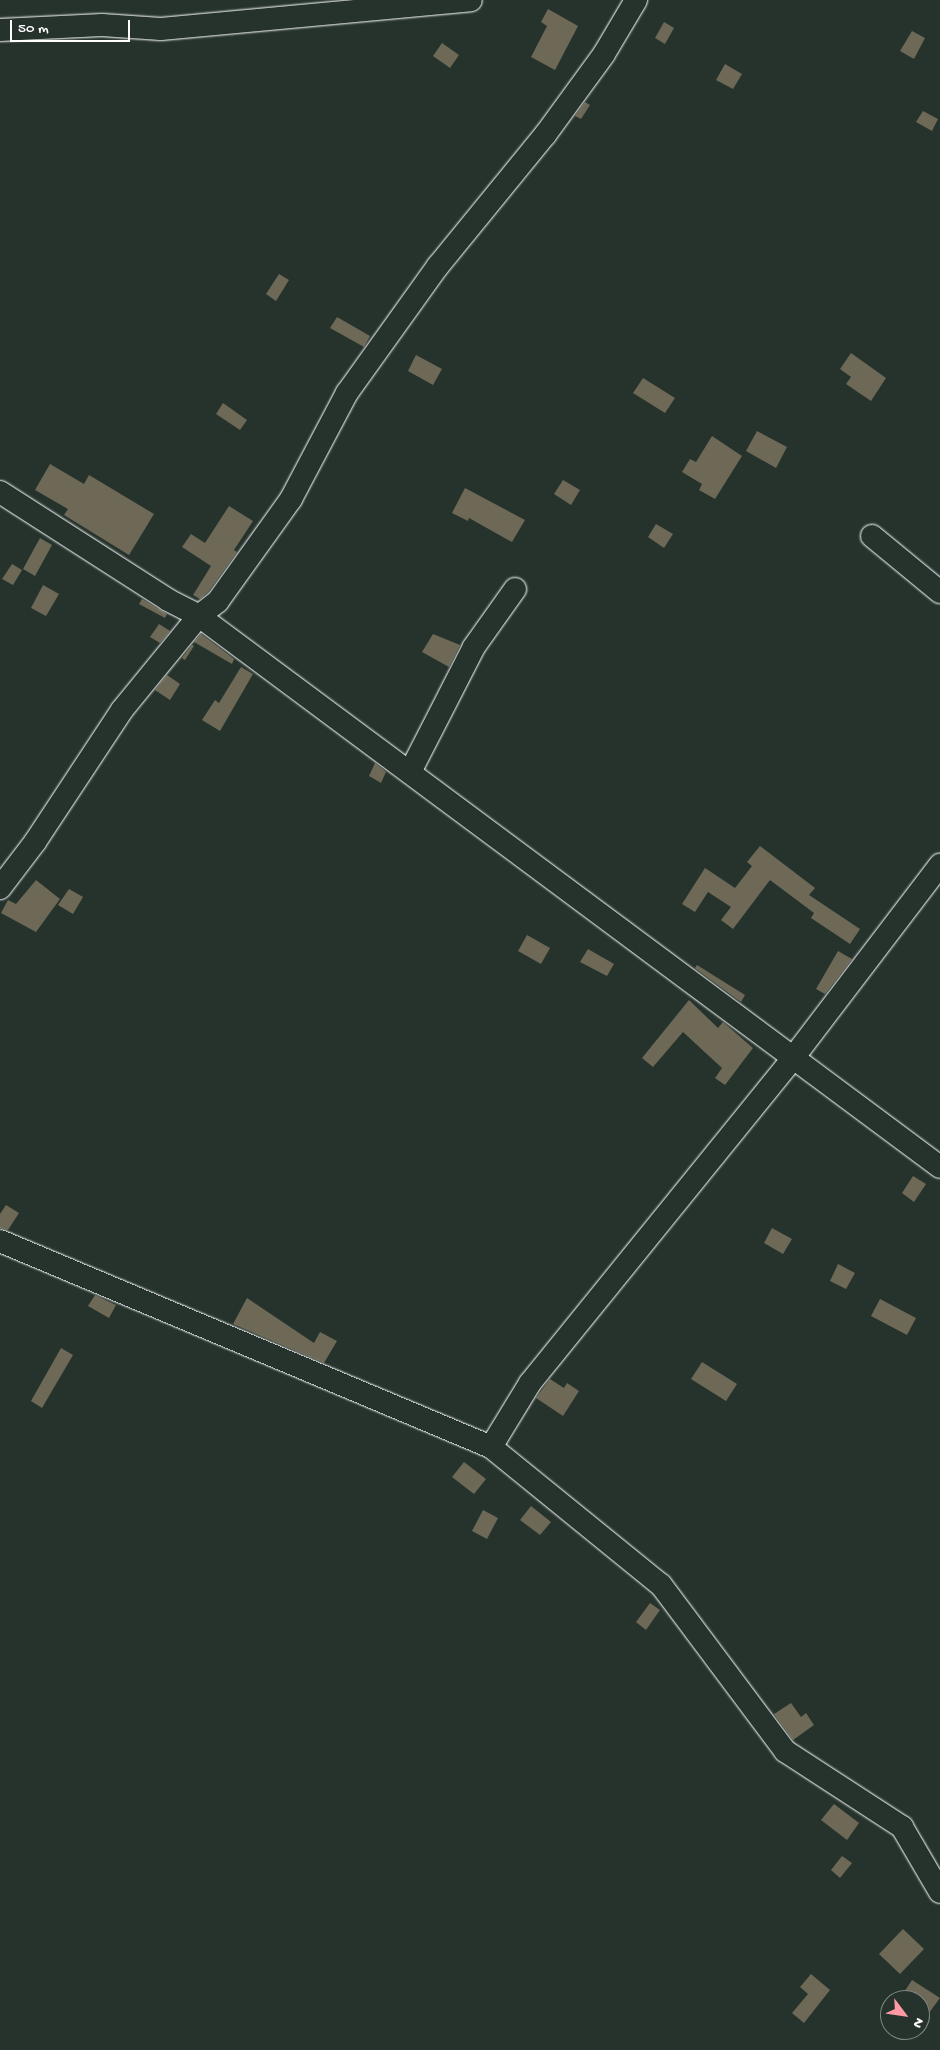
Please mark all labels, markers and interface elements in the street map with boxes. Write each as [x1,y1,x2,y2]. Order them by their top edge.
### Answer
scale bar [12,10,132,42]
text: 50 m [18,20,49,38]
north arrow [880,1990,930,2040]
text: N [908,2014,927,2031]

